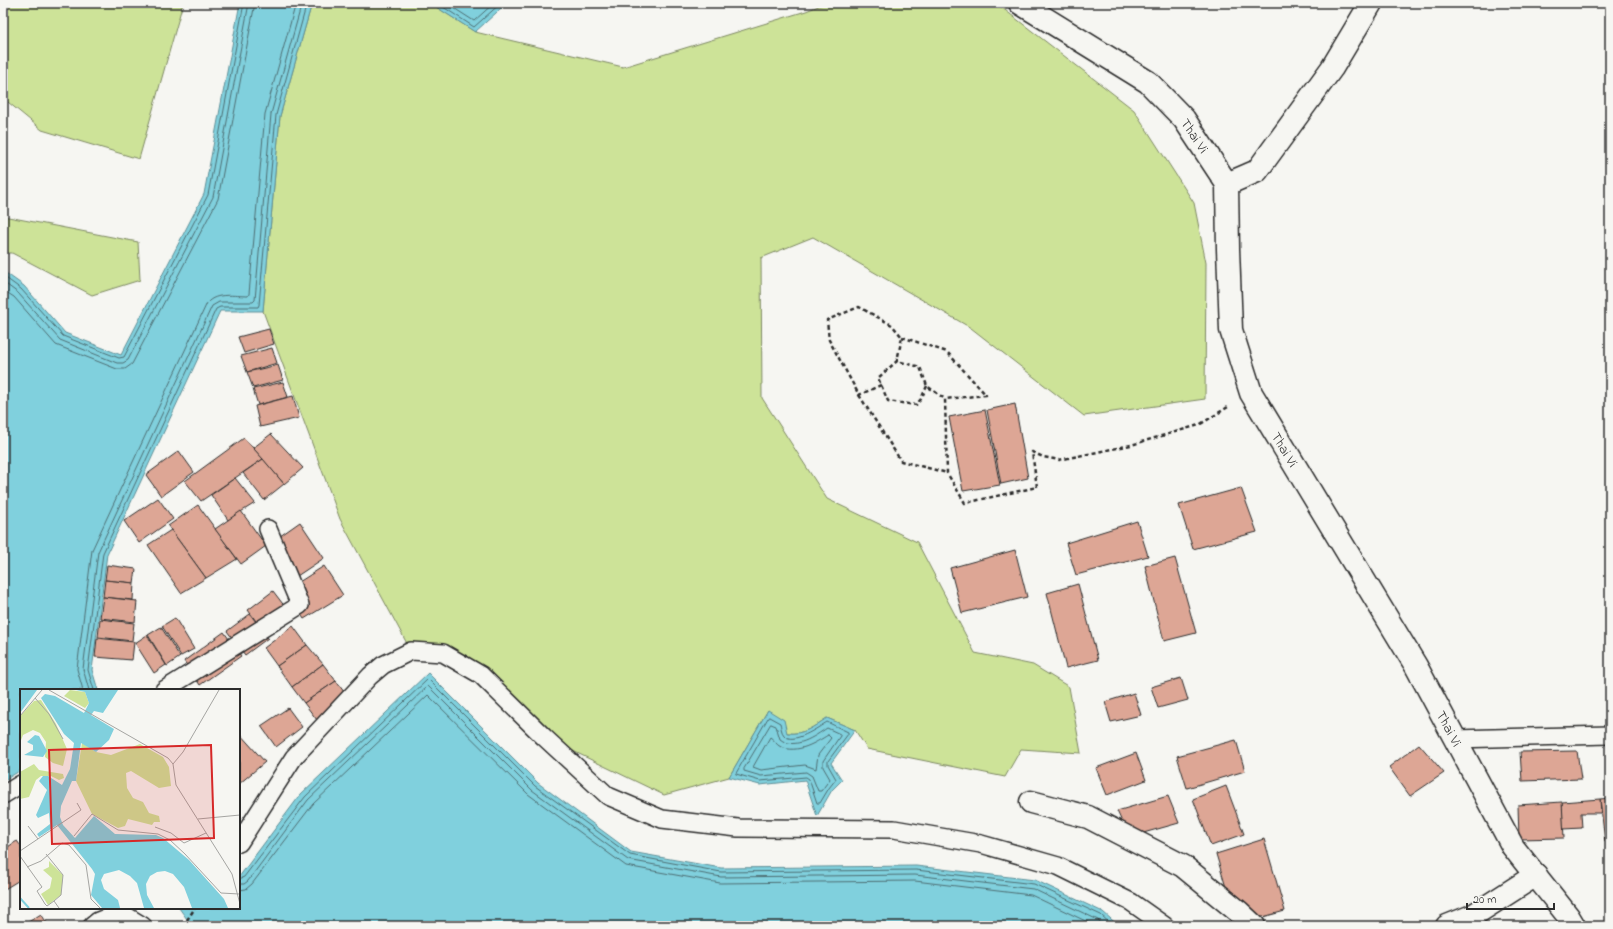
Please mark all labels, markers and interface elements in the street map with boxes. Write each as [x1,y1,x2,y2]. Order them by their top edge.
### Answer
street label: Thai Vi [1174,115,1213,158]
street label: Thai Vi [1265,428,1303,472]
inset map [20,689,240,909]
street label: Thai Vi [1430,707,1466,751]
scale bar [1467,885,1554,911]
text: 20 m [1473,891,1496,909]

